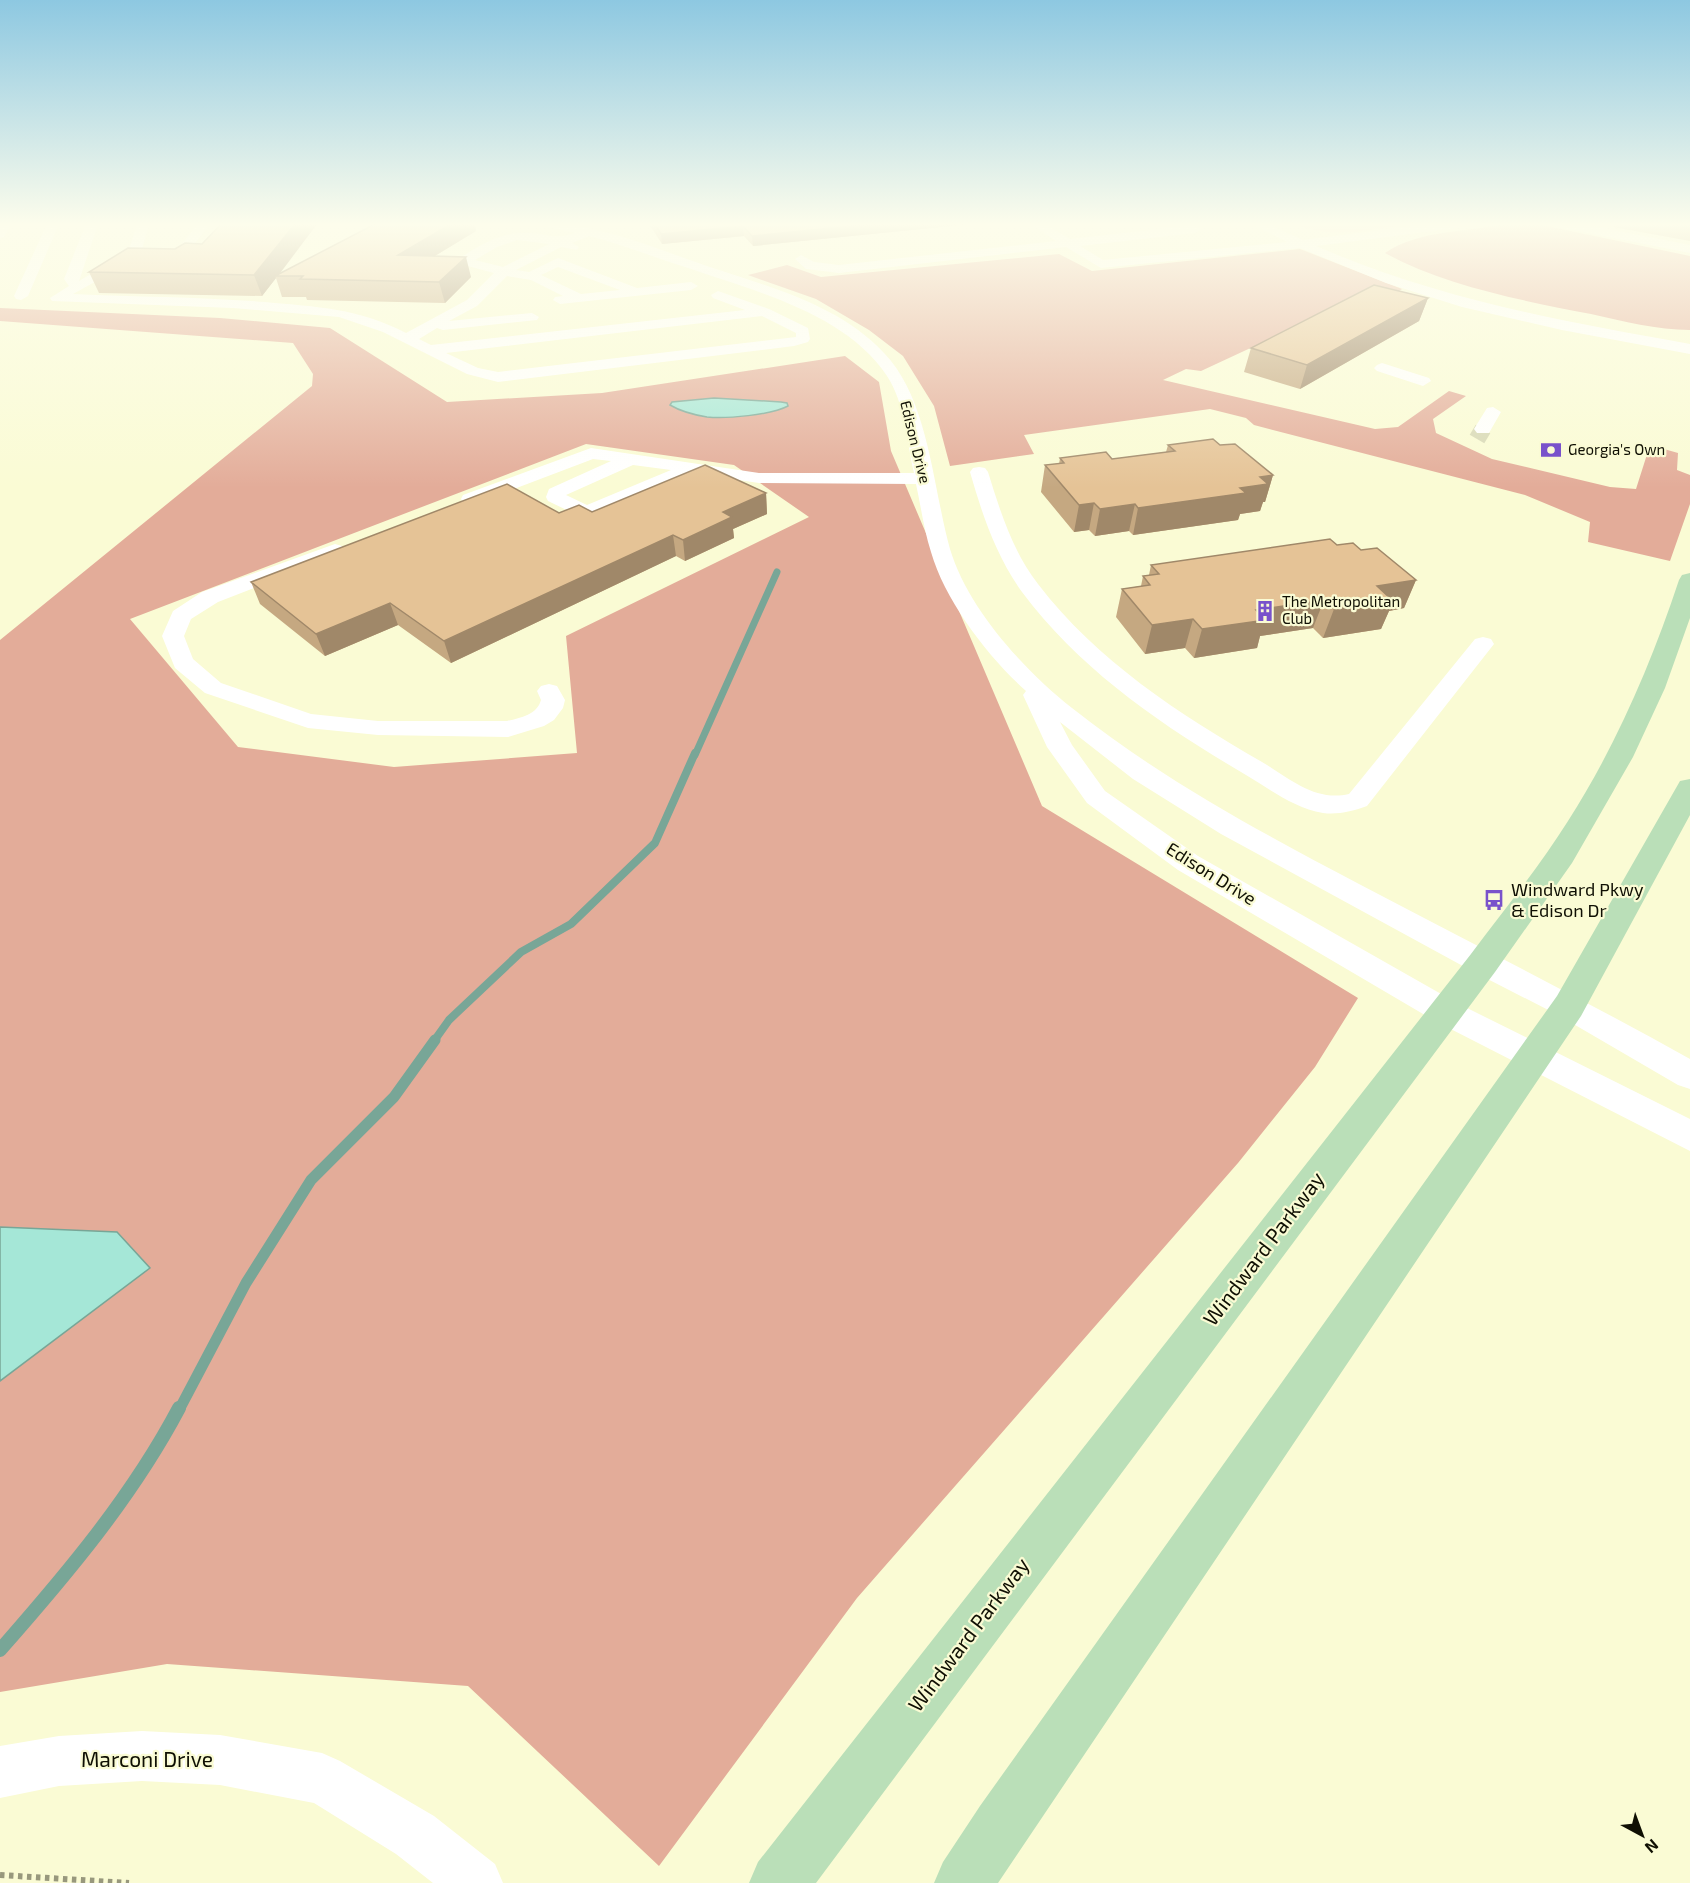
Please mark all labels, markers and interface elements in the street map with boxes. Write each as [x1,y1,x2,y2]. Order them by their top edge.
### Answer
street label: Edison Drive [897,399,935,485]
bank icon: Georgia's Own [1539,438,1563,462]
place label: Georgia's Own [1568,440,1665,458]
place label: The Metropolitan Club [1282,592,1400,627]
building icon: The Metropolitan Club [1253,599,1277,623]
street label: Edison Drive [1163,837,1260,909]
place label: Windward Pkwy & Edison Dr [1511,878,1644,921]
bus stop icon: Windward Pkwy & Edison Dr [1482,888,1506,912]
street label: Windward Parkway [1197,1166,1329,1330]
street label: Windward Parkway [902,1552,1034,1716]
street label: Marconi Drive [81,1746,213,1771]
north arrow [1612,1805,1672,1865]
text: N [1642,1836,1663,1858]

